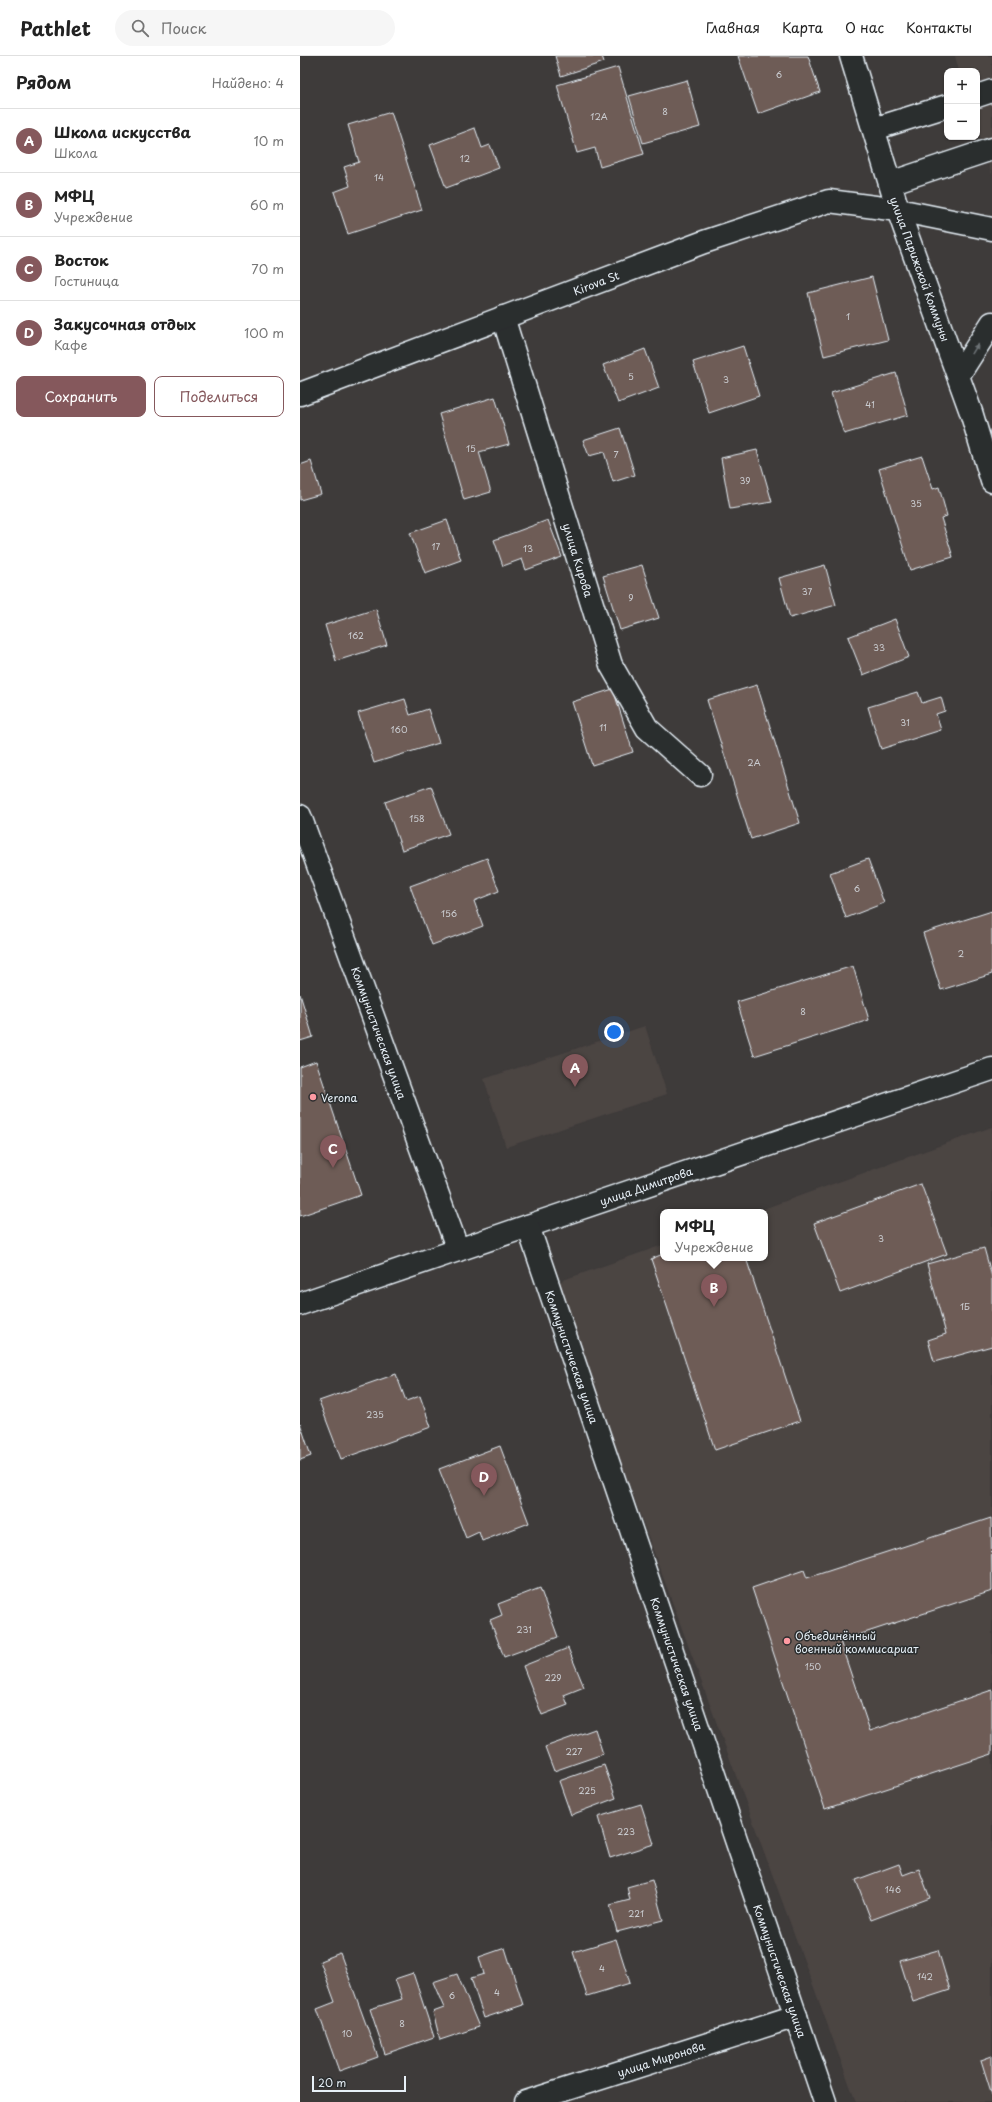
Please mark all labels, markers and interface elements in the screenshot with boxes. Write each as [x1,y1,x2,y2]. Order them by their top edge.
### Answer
search box [115,10,395,46]
text: Pathlet [20,14,91,42]
text: Поиск [161,16,206,39]
icon: search [129,17,151,39]
text: Главная [706,17,760,38]
text: Карта [782,17,823,38]
text: О нас [845,17,884,38]
text: Контакты [906,17,972,38]
house number: 6 [776,67,782,81]
map controls [944,68,980,140]
button: + [944,68,980,104]
text: Рядом [16,69,71,95]
text: Найдено: 4 [212,73,284,92]
house number: 8 [662,104,668,118]
button: − [944,104,980,140]
house number: 12А [590,109,608,123]
text: Школа искусства [54,120,191,143]
text: A [24,131,34,150]
text: 10 m [254,131,284,150]
text: Школа [54,143,98,162]
house number: 12 [460,151,470,165]
house number: 14 [374,170,384,184]
text: МФЦ [54,184,94,207]
street label: улица Парижской Коммуны [886,194,954,344]
text: B [25,195,33,214]
text: 60 m [250,195,284,214]
text: Учреждение [54,207,133,226]
text: Восток [54,248,109,271]
text: C [24,259,34,278]
text: 70 m [251,259,284,278]
street label: Kirova St [571,266,622,300]
text: Гостиница [54,271,119,290]
house number: 1 [846,309,850,323]
text: Закусочная отдых [54,312,196,335]
text: D [24,323,34,342]
text: 100 m [244,323,284,342]
text: Кафе [54,335,87,354]
one-way arrow [971,344,979,354]
house number: 5 [628,369,634,383]
house number: 3 [723,372,729,386]
button: Сохранить [16,376,146,417]
button: Поделиться [154,376,284,417]
house number: 41 [865,397,875,411]
house number: 15 [466,441,476,455]
house number: 7 [613,447,619,461]
house number: 39 [739,473,751,487]
house number: 35 [910,496,922,510]
street label: улица Кирова [559,521,597,599]
house number: 17 [432,539,441,553]
house number: 13 [523,541,533,555]
house number: 37 [802,584,812,598]
house number: 9 [628,590,634,604]
house number: 162 [348,628,364,642]
house number: 33 [873,640,885,654]
house number: 31 [900,715,910,729]
house number: 11 [599,720,607,734]
house number: 160 [391,722,408,736]
house number: 2А [747,755,761,769]
house number: 158 [409,811,425,825]
house number: 6 [854,881,860,895]
house number: 156 [441,906,457,920]
house number: 2 [958,946,964,960]
street label: Коммунистическая улица [347,964,411,1102]
house number: 8 [800,1004,806,1018]
your location [604,1022,624,1042]
pin: A [562,1054,588,1087]
place label: Verona [321,1089,358,1106]
marker: Verona [308,1092,318,1102]
pin: C [320,1135,346,1168]
street label: улица Димитрова [597,1162,695,1210]
popup [660,1209,768,1261]
text: МФЦ [675,1214,715,1237]
house number: 3 [878,1231,884,1245]
text: Учреждение [675,1237,753,1256]
pin: B [701,1274,727,1307]
street label: Коммунистическая улица [541,1288,603,1426]
house number: 1Б [960,1299,970,1313]
house number: 235 [366,1407,384,1421]
pin: D [471,1463,497,1496]
street label: Коммунистическая улица [646,1595,708,1733]
house number: 231 [516,1622,532,1636]
place label: Объединённый военный коммисариат [795,1627,919,1657]
marker: Объединённый военный коммисариат [782,1636,792,1646]
house number: 150 [805,1659,822,1673]
house number: 229 [544,1670,562,1684]
house number: 227 [566,1744,582,1758]
house number: 225 [578,1783,596,1797]
house number: 223 [617,1824,635,1838]
house number: 146 [885,1882,901,1896]
street label: Коммунистическая улица [749,1902,811,2040]
house number: 221 [628,1906,644,1920]
house number: 4 [599,1961,605,1975]
house number: 142 [917,1969,933,1983]
house number: 4 [494,1985,500,1999]
house number: 6 [449,1988,455,2002]
house number: 8 [399,2016,405,2030]
house number: 10 [342,2026,353,2040]
street label: улица Миронова [615,2037,707,2081]
scale bar [312,2074,406,2093]
text: 20 m [318,2074,346,2091]

